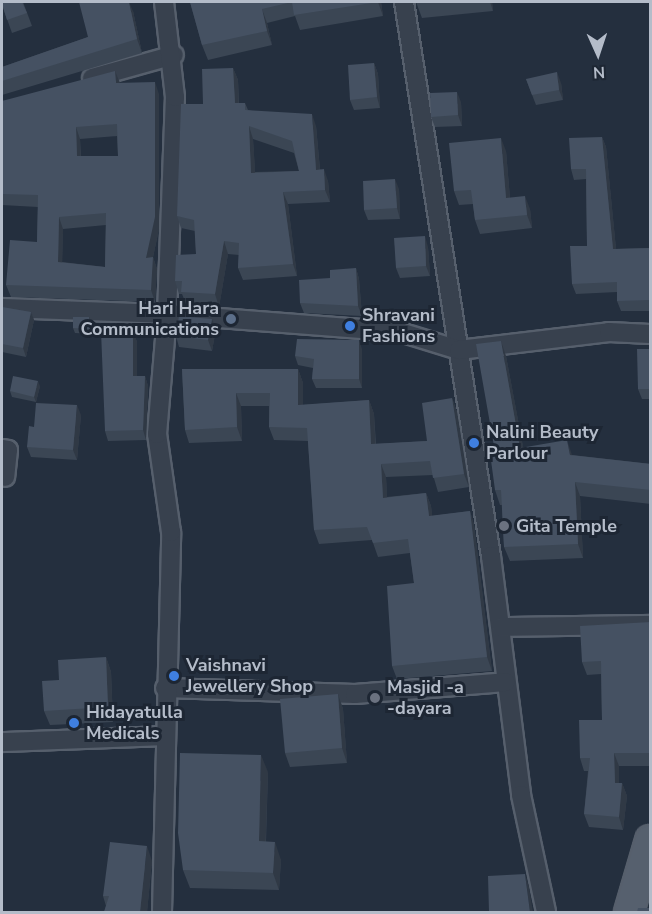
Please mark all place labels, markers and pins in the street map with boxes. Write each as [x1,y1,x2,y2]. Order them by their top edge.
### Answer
place label: Hari Hara Communications [80,298,219,340]
place label: Shravani Fashions [362,305,435,348]
marker: Hari Hara Communications [224,312,238,326]
marker: Shravani Fashions [343,319,357,333]
place label: Nalini Beauty Parlour [486,422,599,464]
marker: Nalini Beauty Parlour [467,436,481,450]
place label: Gita Temple [516,515,617,537]
marker: Gita Temple [497,519,511,533]
place label: Vaishnavi Jewellery Shop [186,655,313,698]
marker: Vaishnavi Jewellery Shop [167,669,181,683]
place label: Masjid -a -dayara [387,677,464,720]
marker: Masjid -a -dayara [368,691,382,705]
place label: Hidayatulla Medicals [86,702,183,744]
marker: Hidayatulla Medicals [67,716,81,730]

